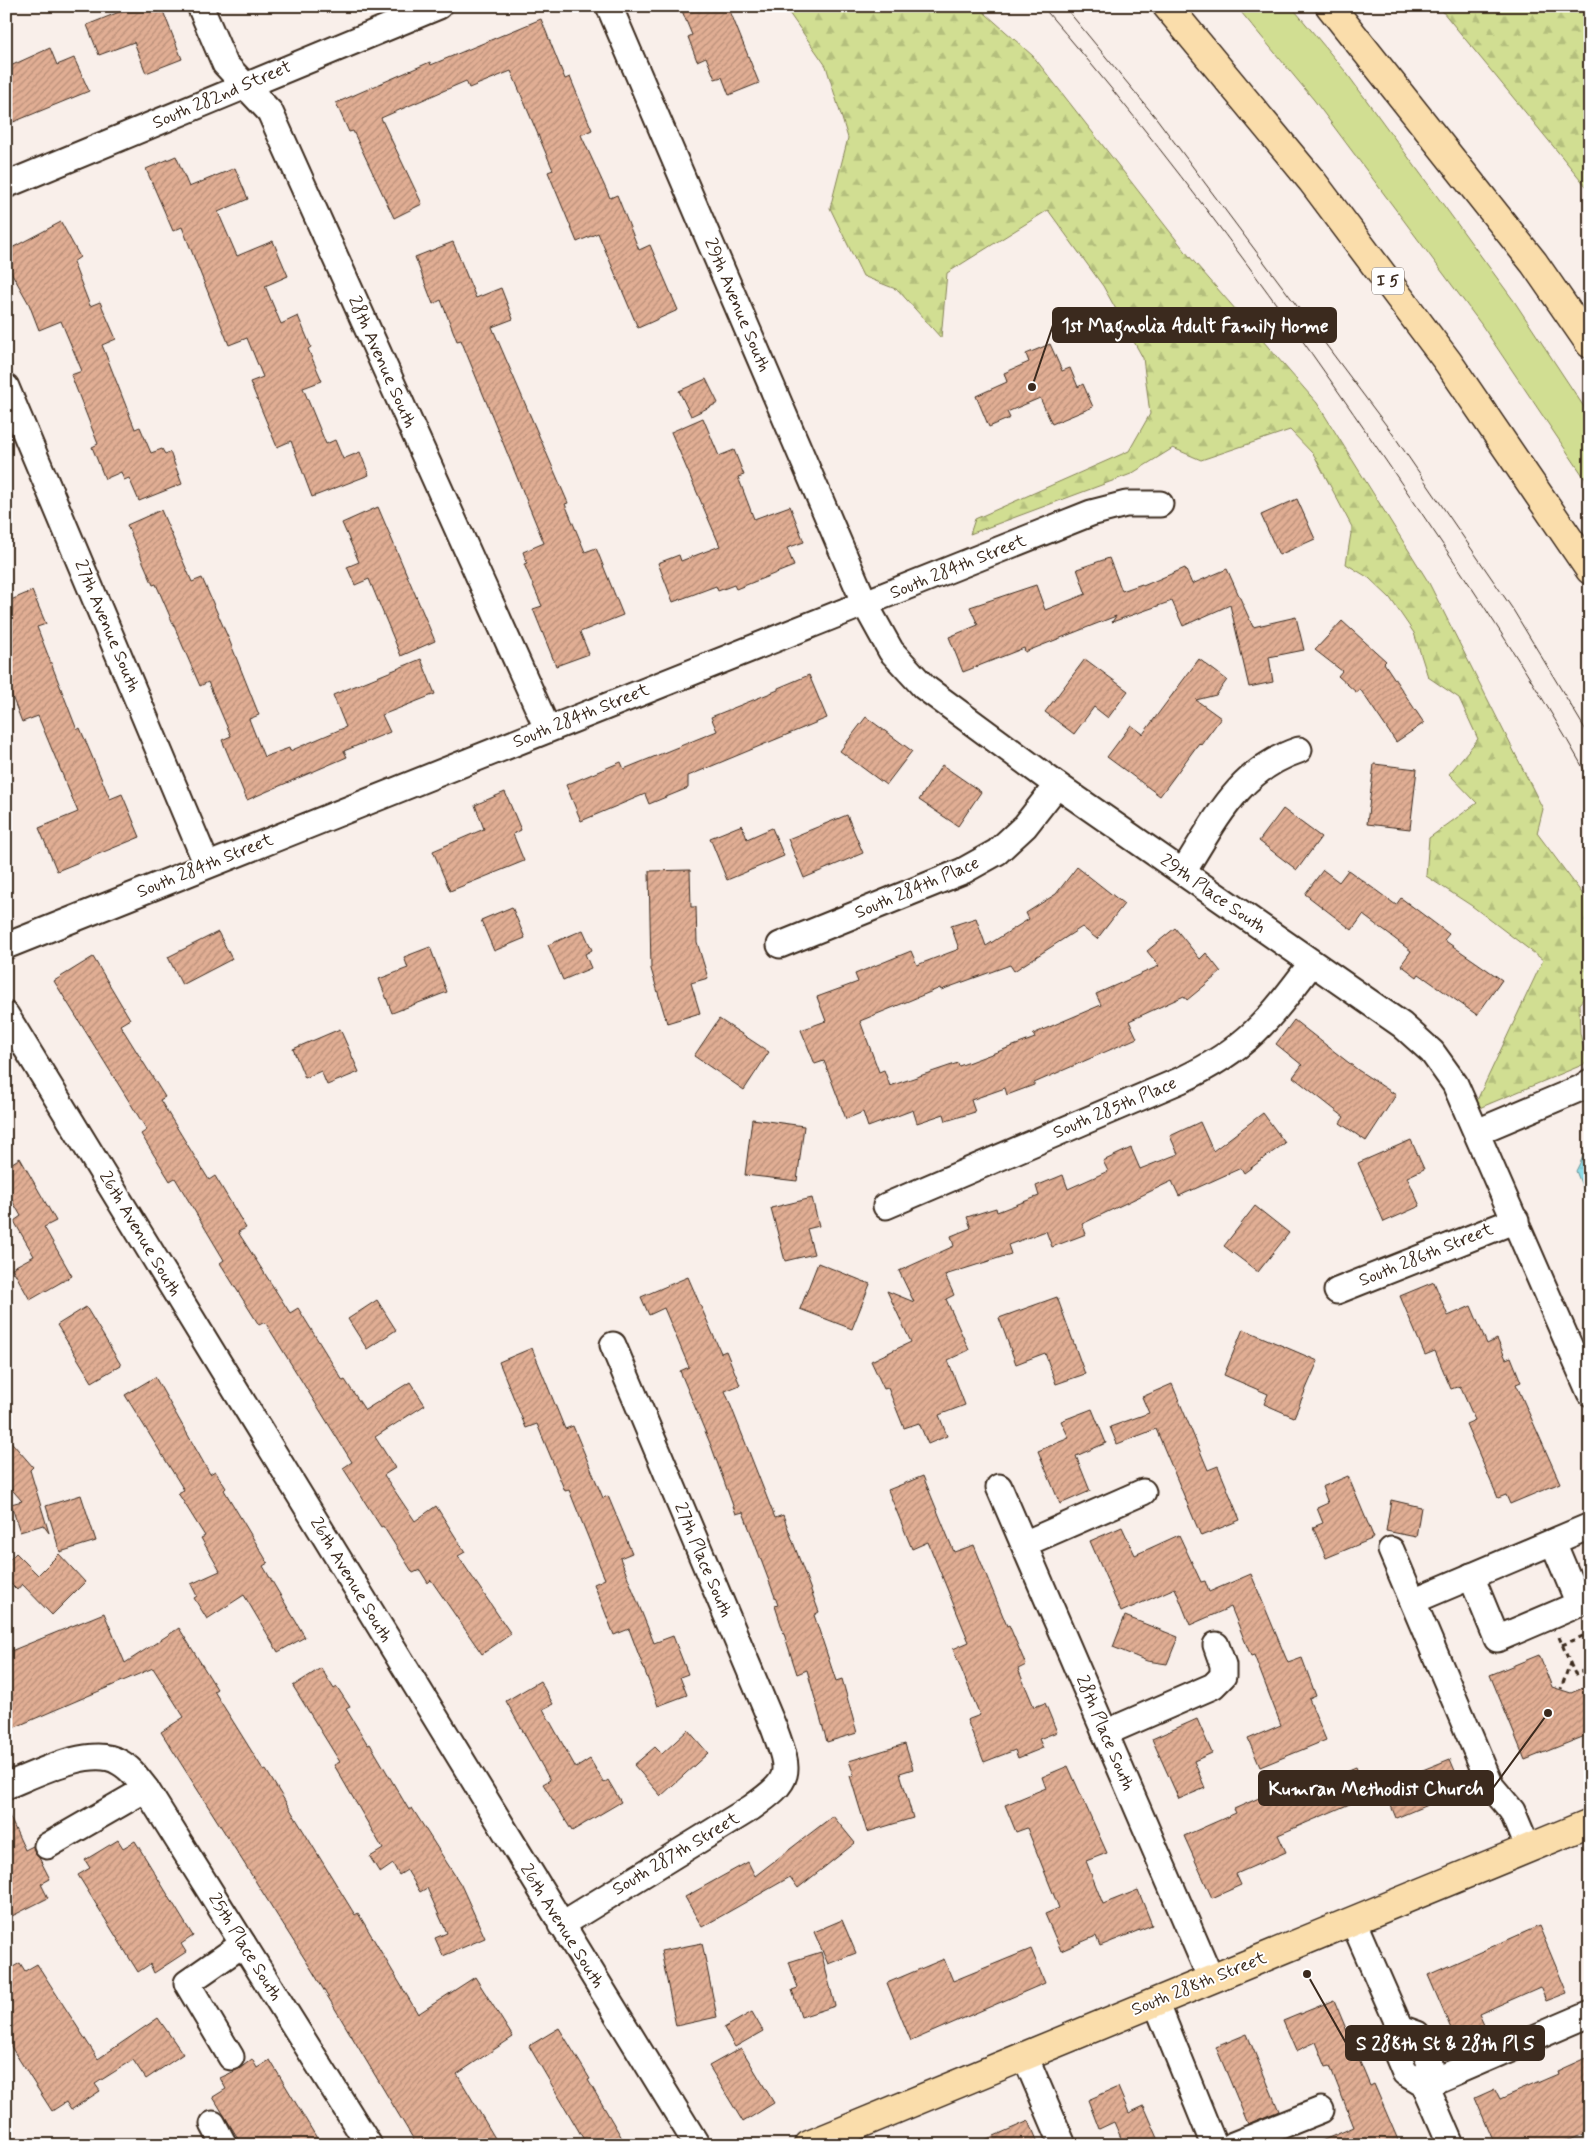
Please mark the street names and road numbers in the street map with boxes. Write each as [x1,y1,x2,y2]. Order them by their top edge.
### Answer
street label: South 282nd Street [149,55,295,135]
street label: 29th Avenue South [698,234,776,376]
road number: I 5 [1372,268,1404,294]
street label: 28th Avenue South [342,292,422,432]
street label: South 284th Street [886,529,1030,605]
street label: 27th Avenue South [68,556,146,696]
street label: South 284th Street [509,678,653,754]
street label: South 284th Street [133,828,277,904]
street label: 29th Place South [1155,849,1271,939]
street label: South 284th Place [851,851,983,925]
street label: South 285th Place [1049,1071,1181,1145]
street label: 26th Avenue South [93,1167,187,1301]
street label: South 286th Street [1355,1217,1497,1293]
street label: 27th Place South [668,1499,738,1621]
street label: 26th Avenue South [304,1513,398,1647]
street label: 28th Place South [1070,1672,1140,1794]
street label: South 287th Street [608,1806,744,1901]
street label: 26th Avenue South [514,1859,610,1993]
street label: 25th Place South [202,1888,288,2006]
street label: South 288th Street [1128,1946,1271,2022]

